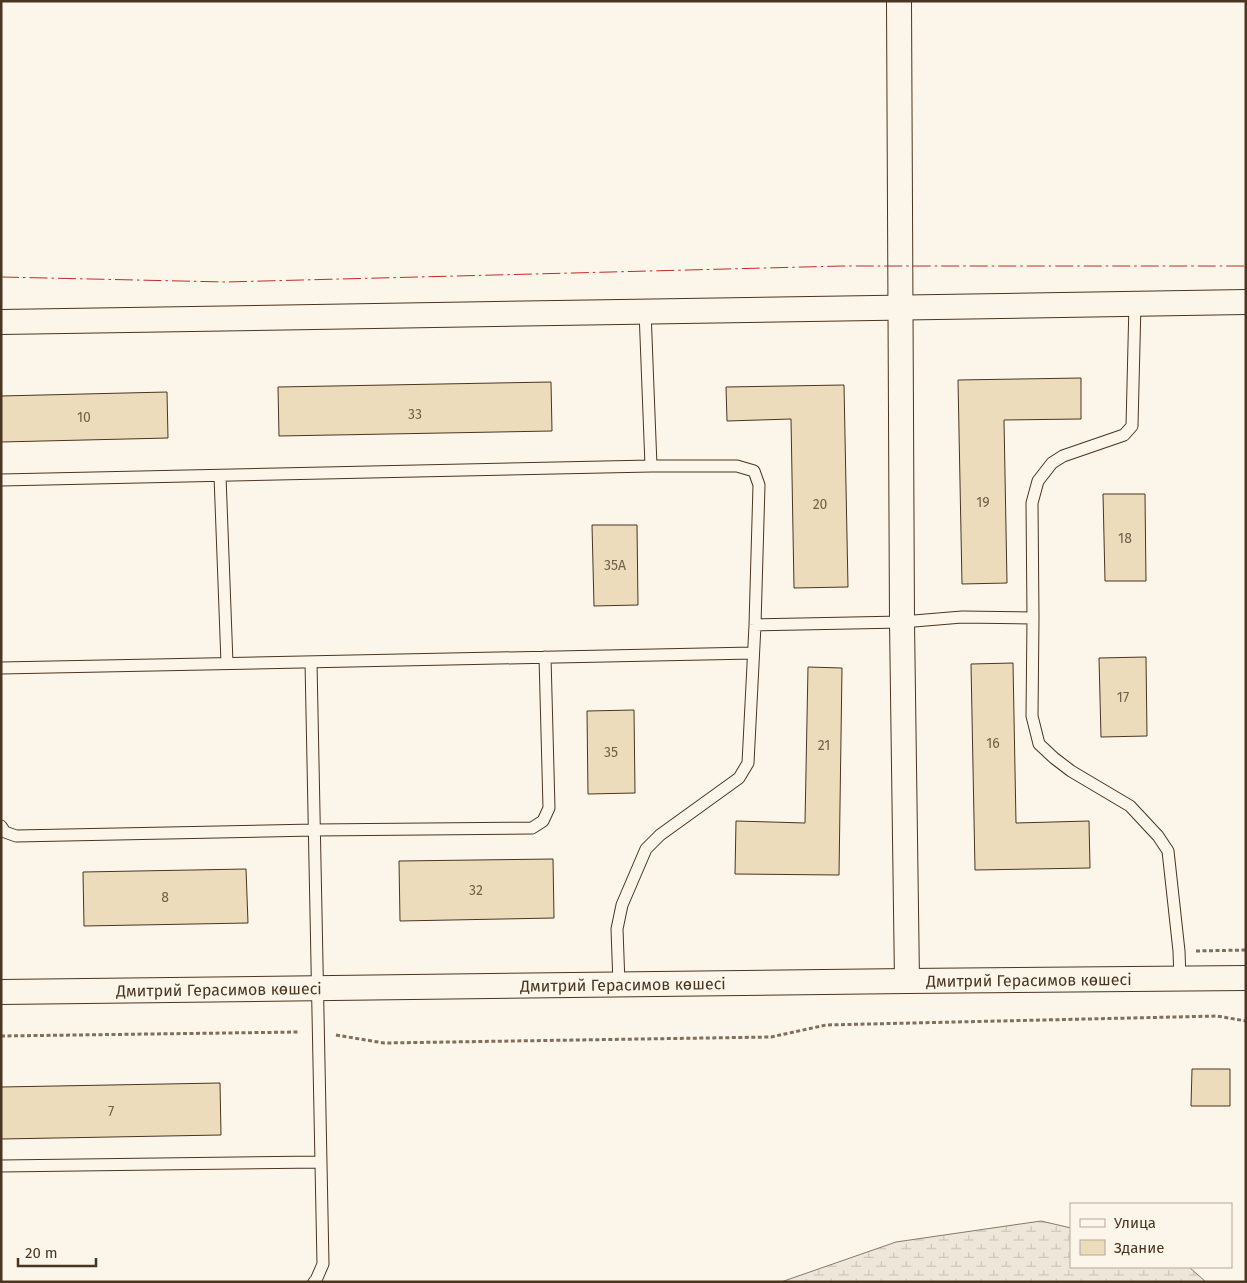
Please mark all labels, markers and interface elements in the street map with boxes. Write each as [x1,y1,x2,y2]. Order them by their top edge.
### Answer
house number: 33 [408,406,422,423]
house number: 10 [77,409,91,426]
house number: 19 [976,494,990,511]
house number: 20 [813,496,828,513]
house number: 18 [1118,530,1132,547]
house number: 35А [604,557,626,574]
house number: 17 [1117,689,1129,706]
house number: 16 [986,735,1000,752]
house number: 21 [818,737,830,754]
house number: 35 [604,744,618,761]
house number: 32 [469,882,483,899]
house number: 8 [161,889,169,906]
street label: Дмитрий Герасимов көшесі [925,970,1132,991]
street label: Дмитрий Герасимов көшесі [519,974,726,996]
street label: Дмитрий Герасимов көшесі [115,979,322,1001]
house number: 7 [108,1103,114,1120]
legend [1070,1203,1232,1268]
text: Улица [1114,1214,1156,1232]
scale bar [18,1236,95,1268]
text: Здание [1114,1239,1164,1257]
text: 20 m [25,1244,58,1262]

